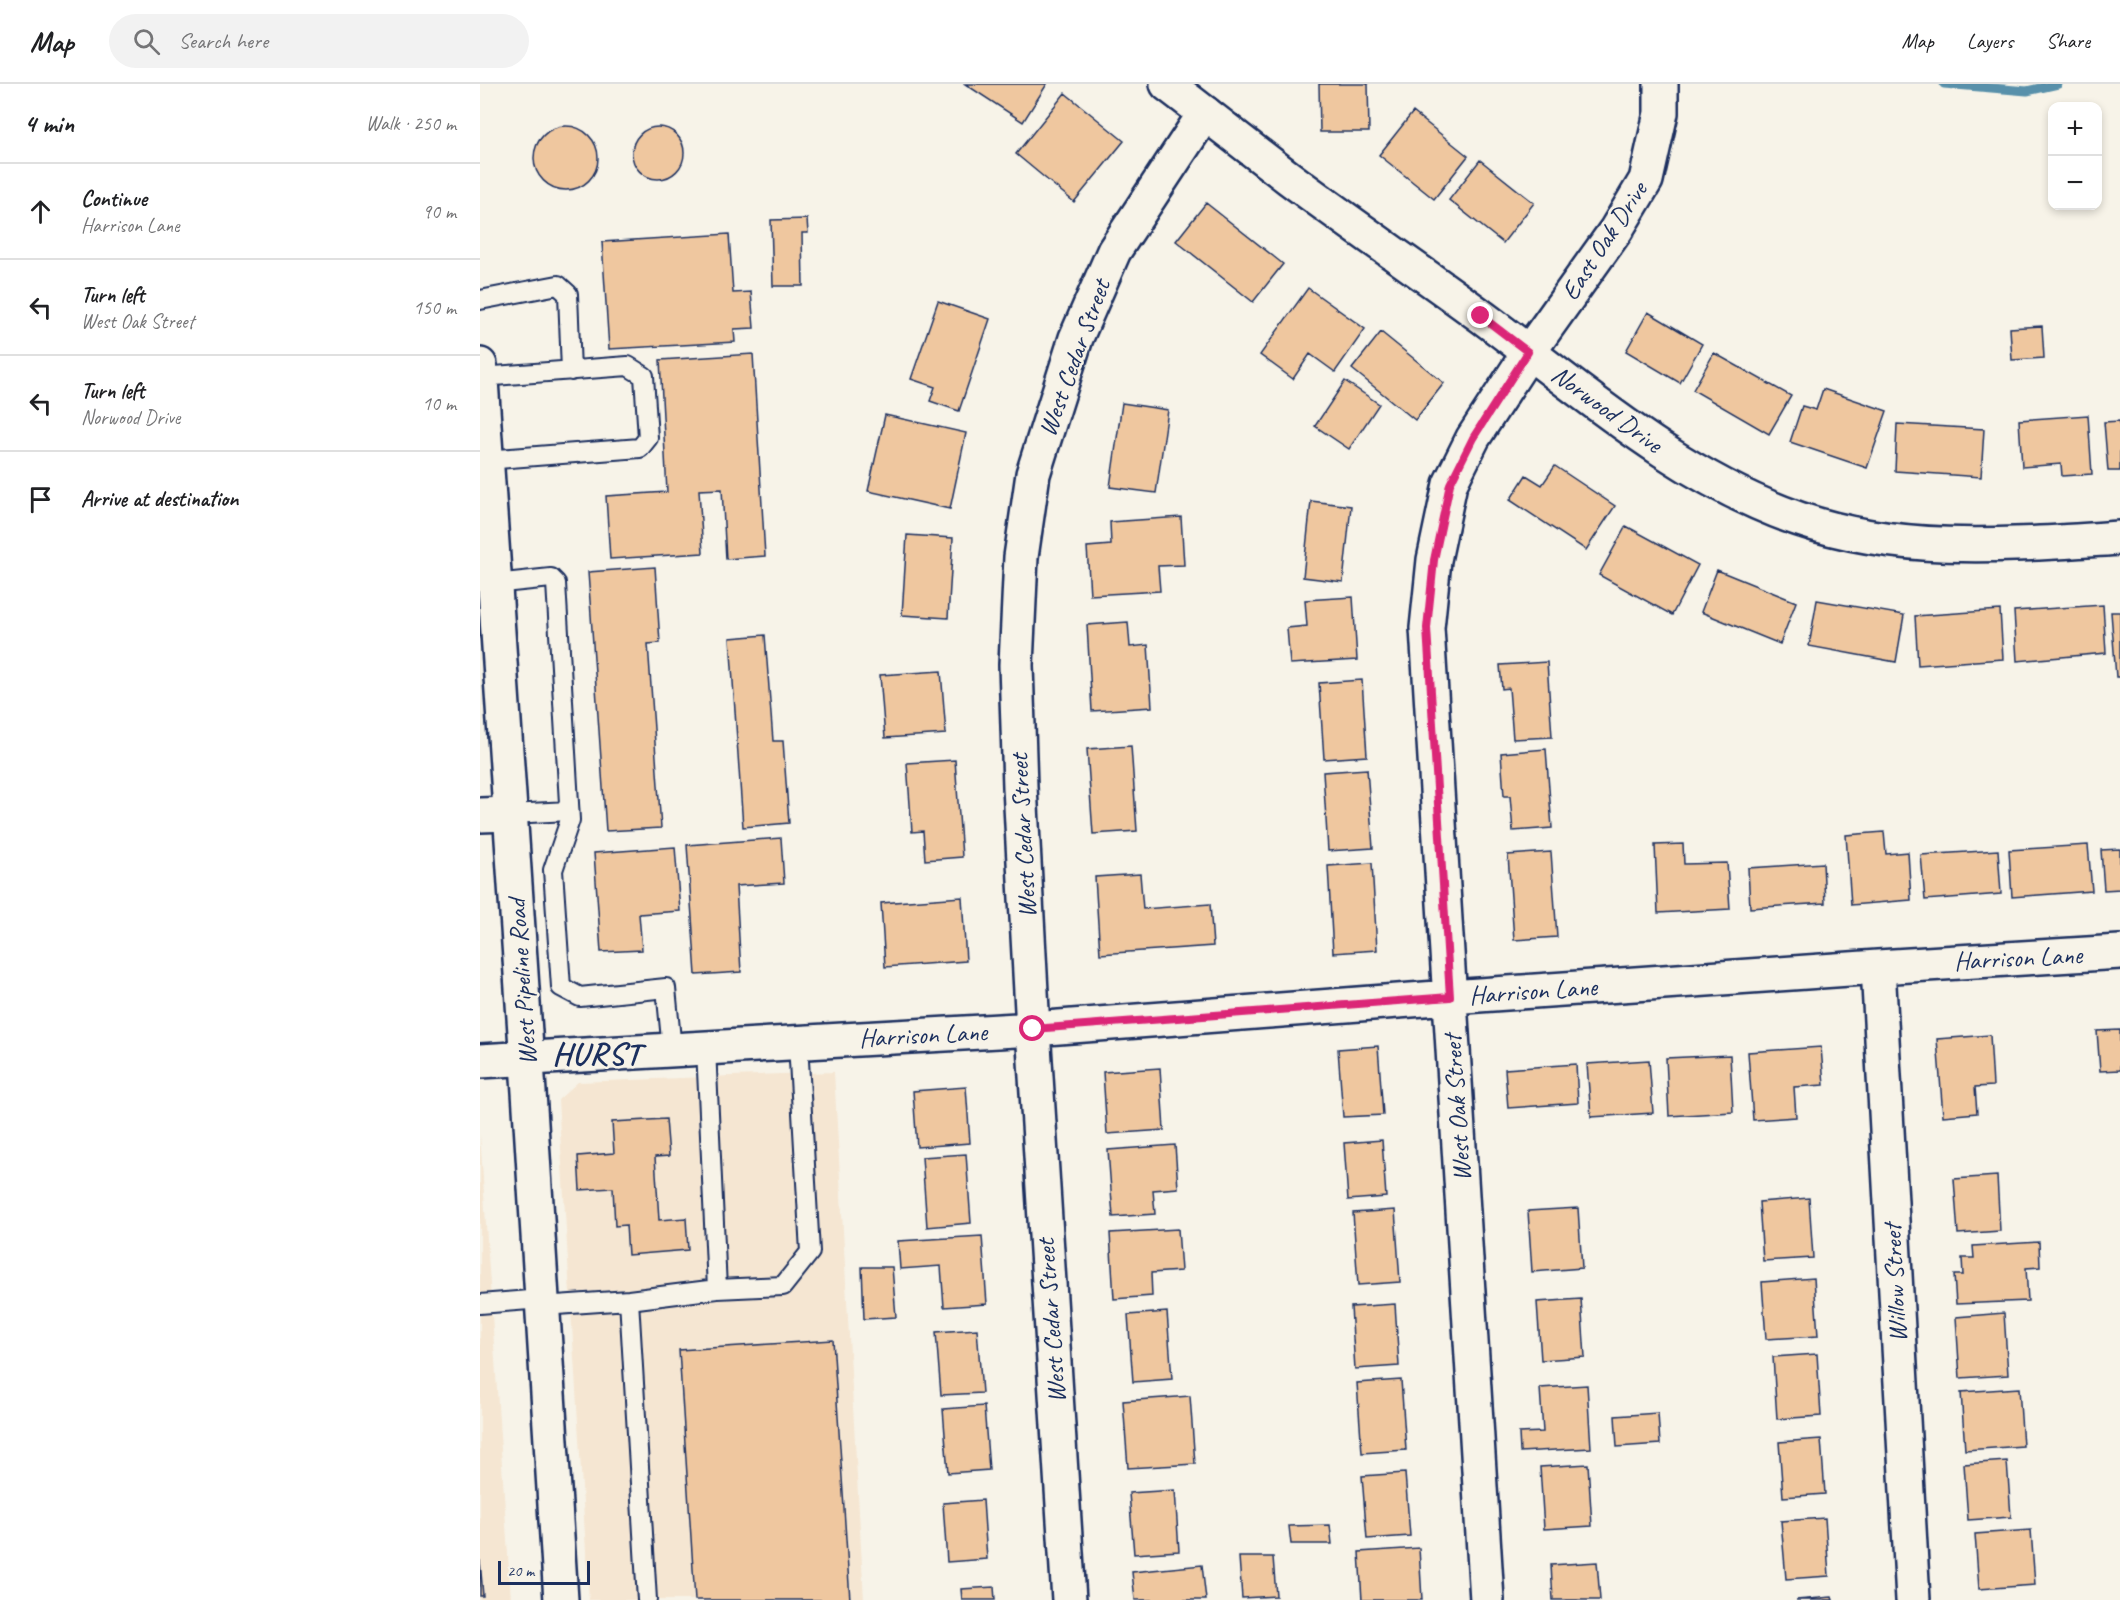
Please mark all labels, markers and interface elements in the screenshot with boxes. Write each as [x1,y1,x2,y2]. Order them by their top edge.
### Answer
search box [109,14,529,68]
text: Map [30,24,73,59]
icon: search [130,25,163,58]
text: Search here [178,27,268,55]
text: Map [1901,28,1934,54]
text: Layers [1967,28,2013,54]
text: Share [2046,28,2090,54]
map controls [2048,102,2102,210]
button: + [2048,102,2102,156]
text: 4 min [24,107,74,140]
text: Walk · 250 m [366,111,456,136]
button: − [2048,156,2102,210]
street label: East Oak Drive [1554,173,1656,306]
text: Continue [81,185,147,213]
icon: ahead [24,195,57,228]
text: 90 m [422,199,456,224]
text: Harrison Lane [81,213,180,238]
street label: West Cedar Street [1030,273,1118,441]
text: Turn left [81,281,145,309]
icon: left [24,291,57,324]
text: 150 m [413,295,456,320]
route end [1467,302,1493,328]
text: West Oak Street [81,309,194,334]
street label: Norwood Drive [1545,358,1670,461]
text: Turn left [81,377,145,405]
icon: left [24,387,57,420]
text: 10 m [422,391,456,416]
text: Norwood Drive [81,405,180,430]
icon: arrive [24,483,57,516]
text: Arrive at destination [81,485,238,513]
street label: West Cedar Street [1002,751,1044,919]
street label: West Pipeline Road [499,894,544,1066]
street label: Harrison Lane [1953,938,2084,978]
street label: Harrison Lane [1468,970,1600,1012]
street label: Harrison Lane [858,1015,989,1055]
route start [1019,1015,1045,1041]
street label: West Oak Street [1435,1030,1479,1182]
district label: HURST [552,1033,648,1074]
street label: Willow Street [1875,1219,1915,1343]
street label: West Cedar Street [1029,1236,1073,1404]
scale bar [498,1558,590,1586]
text: 20 m [507,1561,534,1581]

